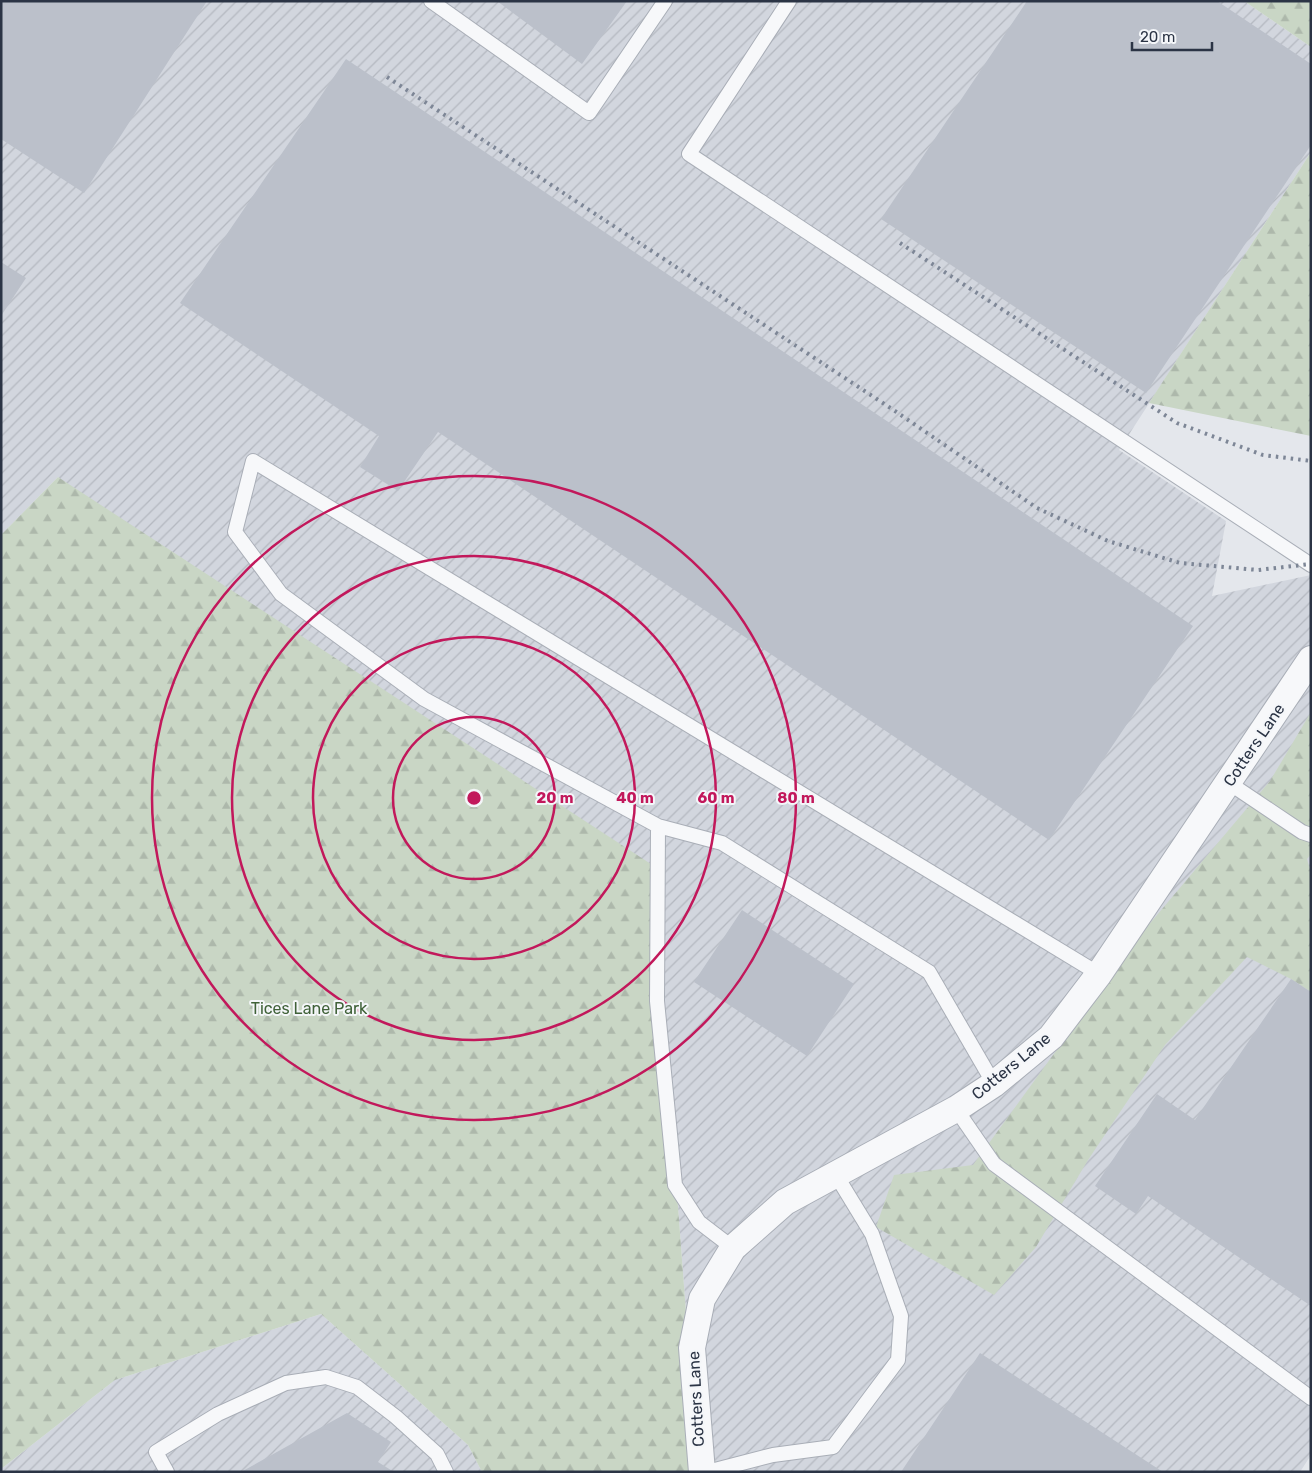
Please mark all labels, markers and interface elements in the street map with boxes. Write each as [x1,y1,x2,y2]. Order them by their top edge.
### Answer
scale bar [1132,20,1212,52]
text: 20 m [1140,28,1175,46]
street label: Cotters Lane [1219,700,1289,790]
centre of rings [465,789,483,807]
text: 20 m [537,789,573,807]
text: 40 m [616,789,654,807]
text: 60 m [698,789,734,807]
text: 80 m [777,789,815,807]
park label: Tices Lane Park [251,999,368,1018]
street label: Cotters Lane [968,1028,1054,1104]
street label: Cotters Lane [684,1351,708,1447]

